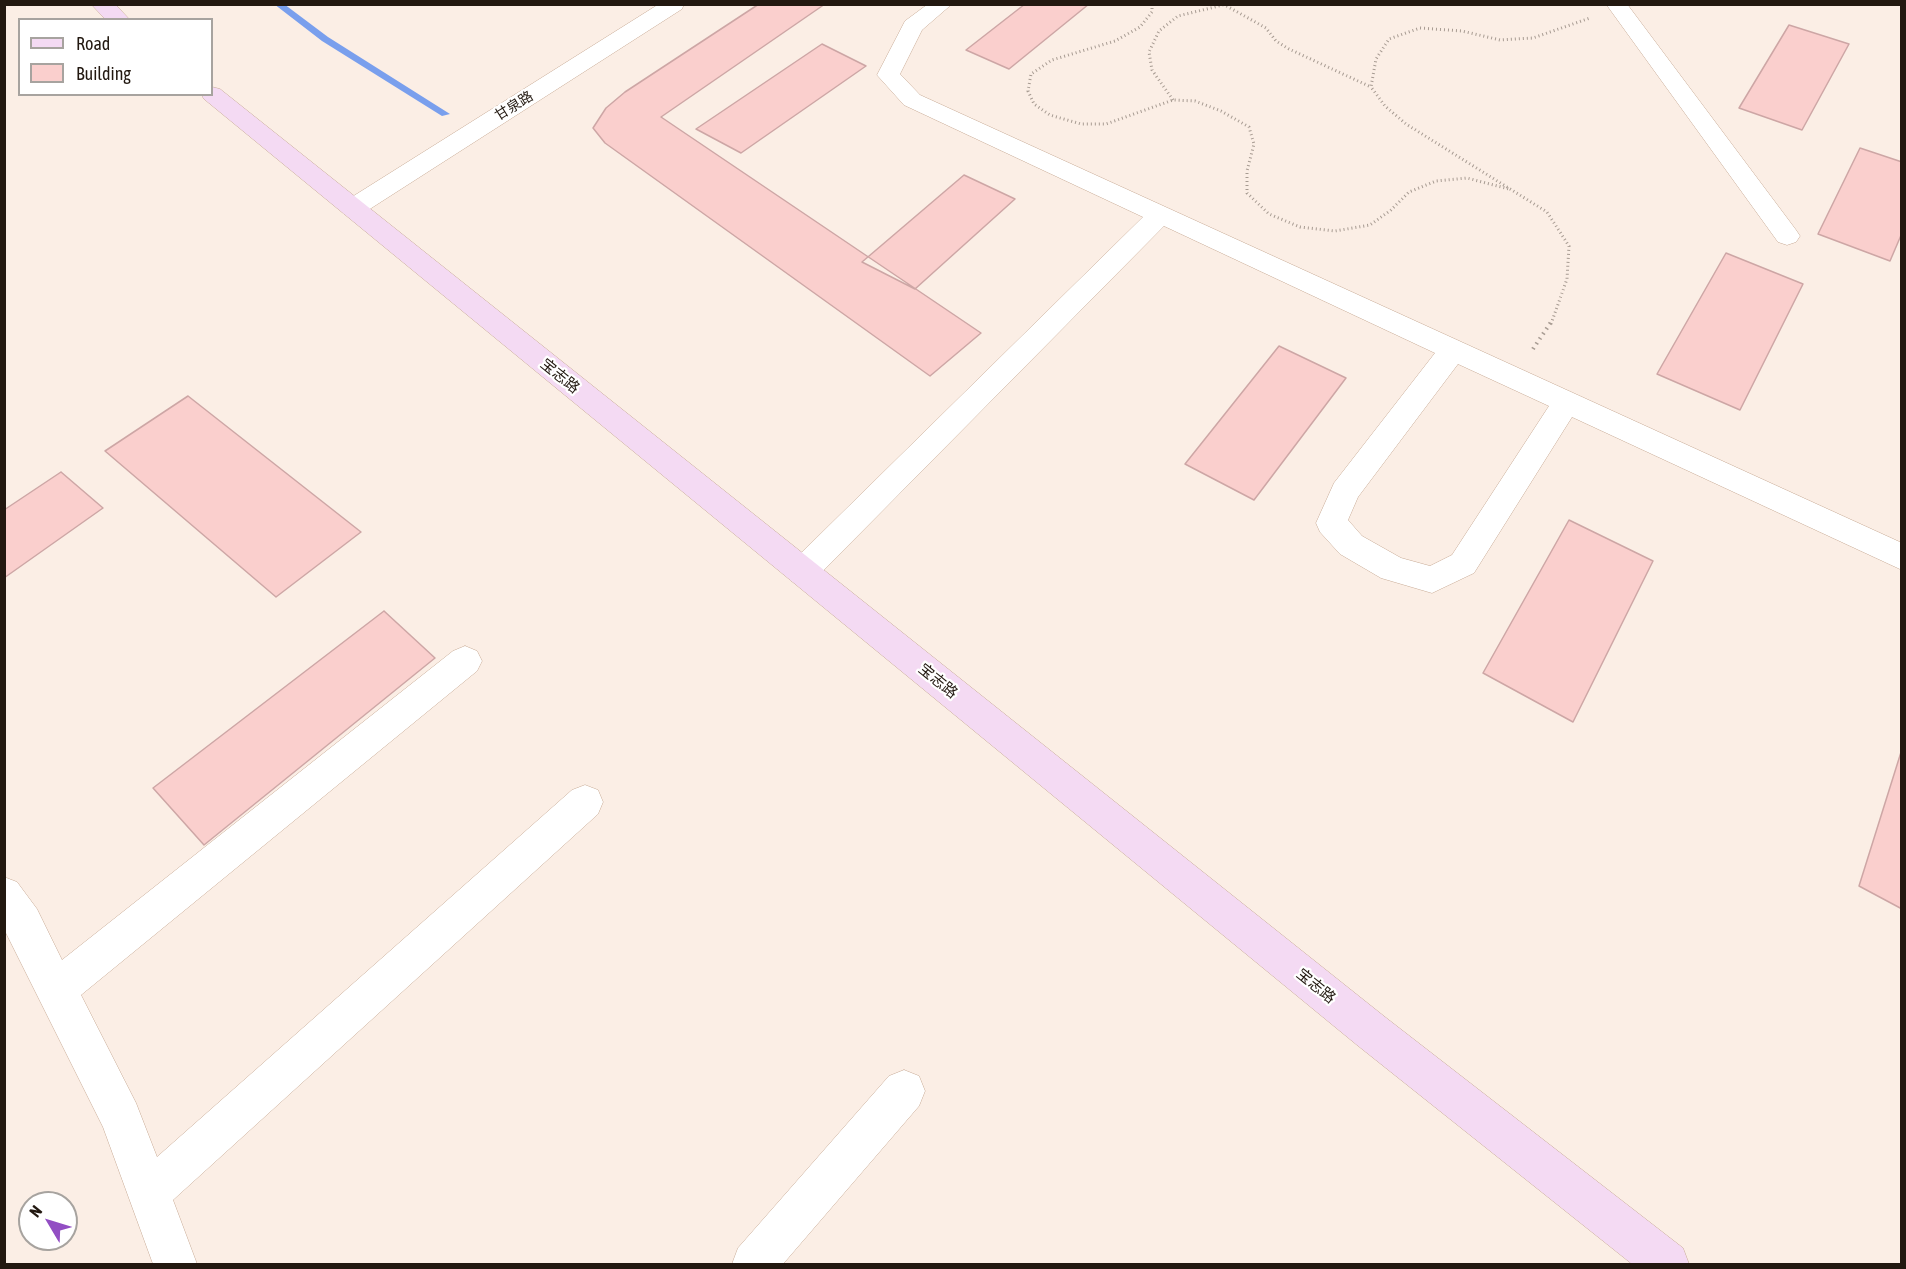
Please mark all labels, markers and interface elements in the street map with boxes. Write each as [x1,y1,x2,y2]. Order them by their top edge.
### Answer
legend [18,18,213,96]
text: Road [76,33,110,54]
text: Building [76,63,131,84]
street label: 甘泉路 [492,88,536,124]
street label: 宝志路 [537,355,583,397]
street label: 宝志路 [915,660,961,702]
street label: 宝志路 [1293,965,1339,1007]
north arrow [18,1191,78,1251]
text: N [25,1202,45,1220]

